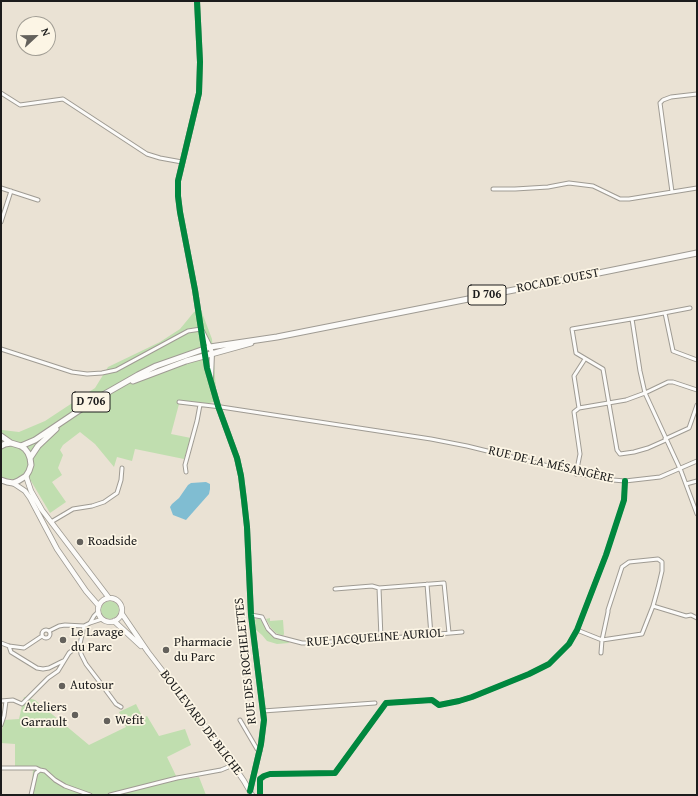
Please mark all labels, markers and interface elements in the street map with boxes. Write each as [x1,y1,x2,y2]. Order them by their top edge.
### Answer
north arrow [16,16,56,56]
text: N [37,25,55,38]
street label: ROCADE OUEST [515,265,601,297]
road number: D 706 [468,285,506,305]
road number: D 706 [72,392,110,412]
street label: RUE DE LA MÉSANGÈRE [487,443,615,487]
place label: Roadside [88,534,137,550]
marker: Roadside [75,537,85,547]
street label: RUE DES ROCHELETTES [232,597,260,725]
place label: Le Lavage du Parc [71,625,124,656]
street label: RUE JACQUELINE AURIOL [306,625,444,651]
marker: Le Lavage du Parc [58,635,68,645]
place label: Pharmacie du Parc [174,635,232,666]
marker: Pharmacie du Parc [161,645,171,655]
street label: BOULEVARD DE BLICHE [156,667,246,779]
place label: Autosur [70,678,114,694]
marker: Autosur [57,681,67,691]
place label: Ateliers Garrault [21,700,67,731]
marker: Ateliers Garrault [70,710,80,720]
place label: Wefit [115,713,144,729]
marker: Wefit [102,716,112,726]

